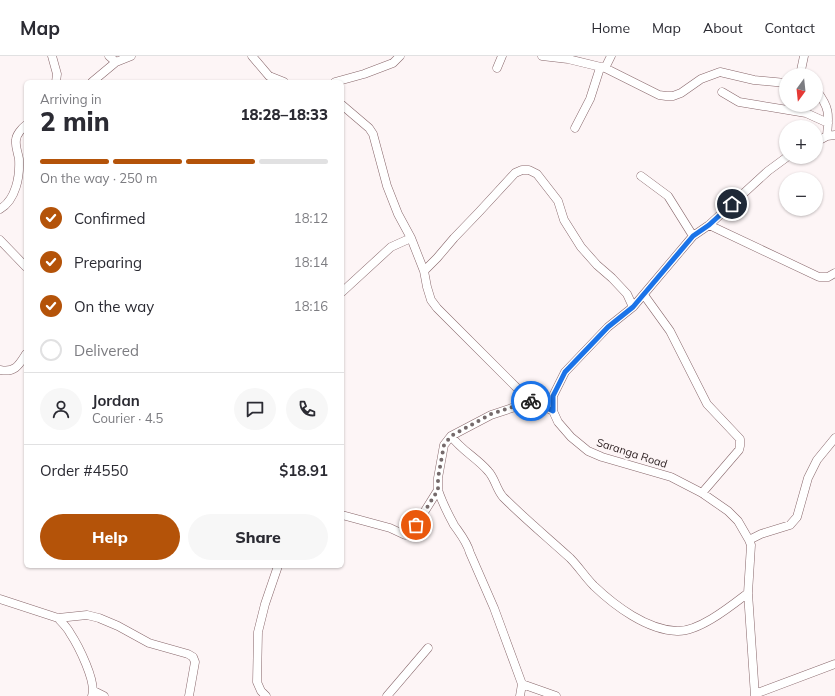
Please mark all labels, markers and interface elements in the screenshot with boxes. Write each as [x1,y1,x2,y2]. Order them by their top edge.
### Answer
text: Map [20,16,60,40]
text: Home [591,19,630,37]
text: Map [652,19,681,37]
text: About [703,19,743,37]
text: Contact [765,19,815,37]
north arrow [779,68,823,112]
map controls [779,68,823,216]
text: Arriving in [40,91,102,107]
text: 2 min [40,105,110,138]
text: 18:28–18:33 [241,105,328,124]
button: + [779,120,823,164]
text: On the way · 250 m [40,170,157,186]
button: − [779,172,823,216]
pin [715,187,749,221]
icon: home [721,193,743,215]
icon: check [40,207,62,229]
text: Confirmed [74,209,145,228]
text: 18:12 [294,210,328,226]
icon: check [40,251,62,273]
text: Preparing [74,253,142,272]
text: 18:14 [294,254,328,270]
icon: check [40,295,62,317]
text: On the way [74,297,154,316]
text: 18:16 [294,298,328,314]
text: Delivered [74,341,139,360]
courier [511,381,551,421]
button: person [40,388,82,430]
button: chat [234,388,276,430]
button: phone [286,388,328,430]
icon: bike [520,390,542,412]
text: Jordan [92,391,140,410]
text: Courier · 4.5 [92,410,163,426]
street label: Saranga Road [595,435,669,471]
text: Order #4550 [40,461,128,480]
text: $18.91 [279,461,328,480]
pin [399,508,433,542]
button: Help [40,514,180,560]
button: Share [188,514,328,560]
icon: bag [405,514,427,536]

